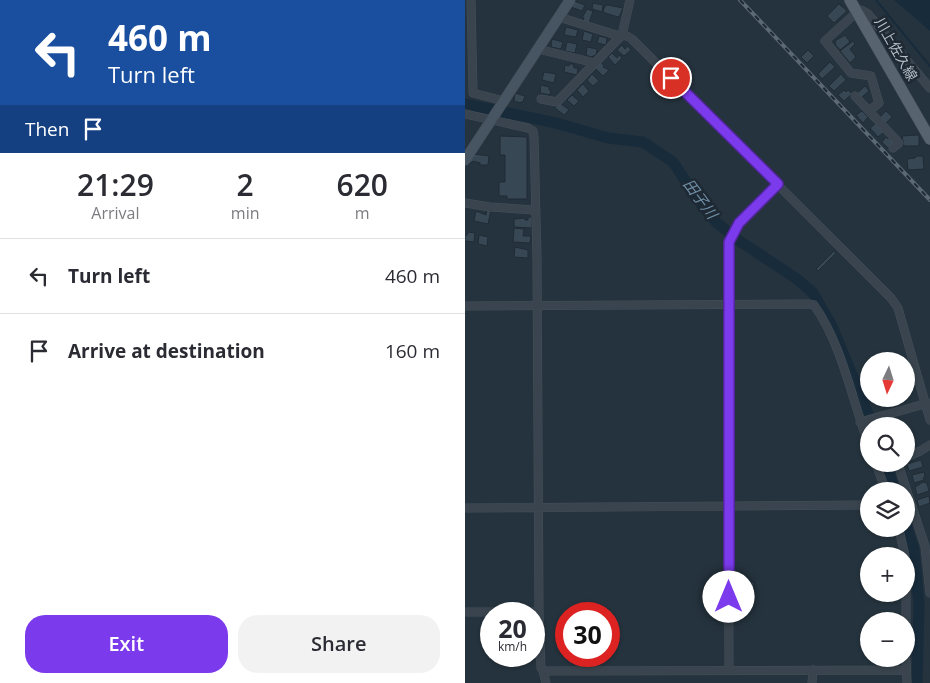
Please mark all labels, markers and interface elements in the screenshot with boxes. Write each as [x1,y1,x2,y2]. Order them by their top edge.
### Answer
text: 460 m [108,14,212,61]
street label: 川上佐久線 [871,14,922,84]
icon: left [25,20,90,85]
pin [650,57,692,99]
text: Turn left [108,59,195,89]
icon: arrive [657,64,685,92]
icon: arrive [79,115,107,143]
text: Then [25,116,69,142]
text: 21:29 [77,164,154,205]
text: 2 [237,164,254,205]
text: 620 [337,164,388,205]
water label: 田子川 [679,174,724,224]
text: Arrival [91,202,140,224]
text: min [231,202,260,224]
text: m [355,202,370,224]
icon: left [25,262,53,290]
text: Turn left [68,263,150,289]
text: 460 m [385,263,440,289]
icon: arrive [25,337,53,365]
text: Arrive at destination [68,338,265,364]
text: 160 m [385,338,440,364]
north arrow [860,352,915,408]
map controls [860,352,915,667]
button: search [860,417,915,472]
button: layers [860,482,915,537]
button: + [860,547,915,602]
position arrow [702,570,754,622]
speed limit sign: 30 [555,602,620,667]
text: 20 [498,611,527,645]
button: − [860,612,915,667]
button: Exit [25,615,228,673]
button: Share [238,615,440,673]
text: km/h [498,638,527,655]

